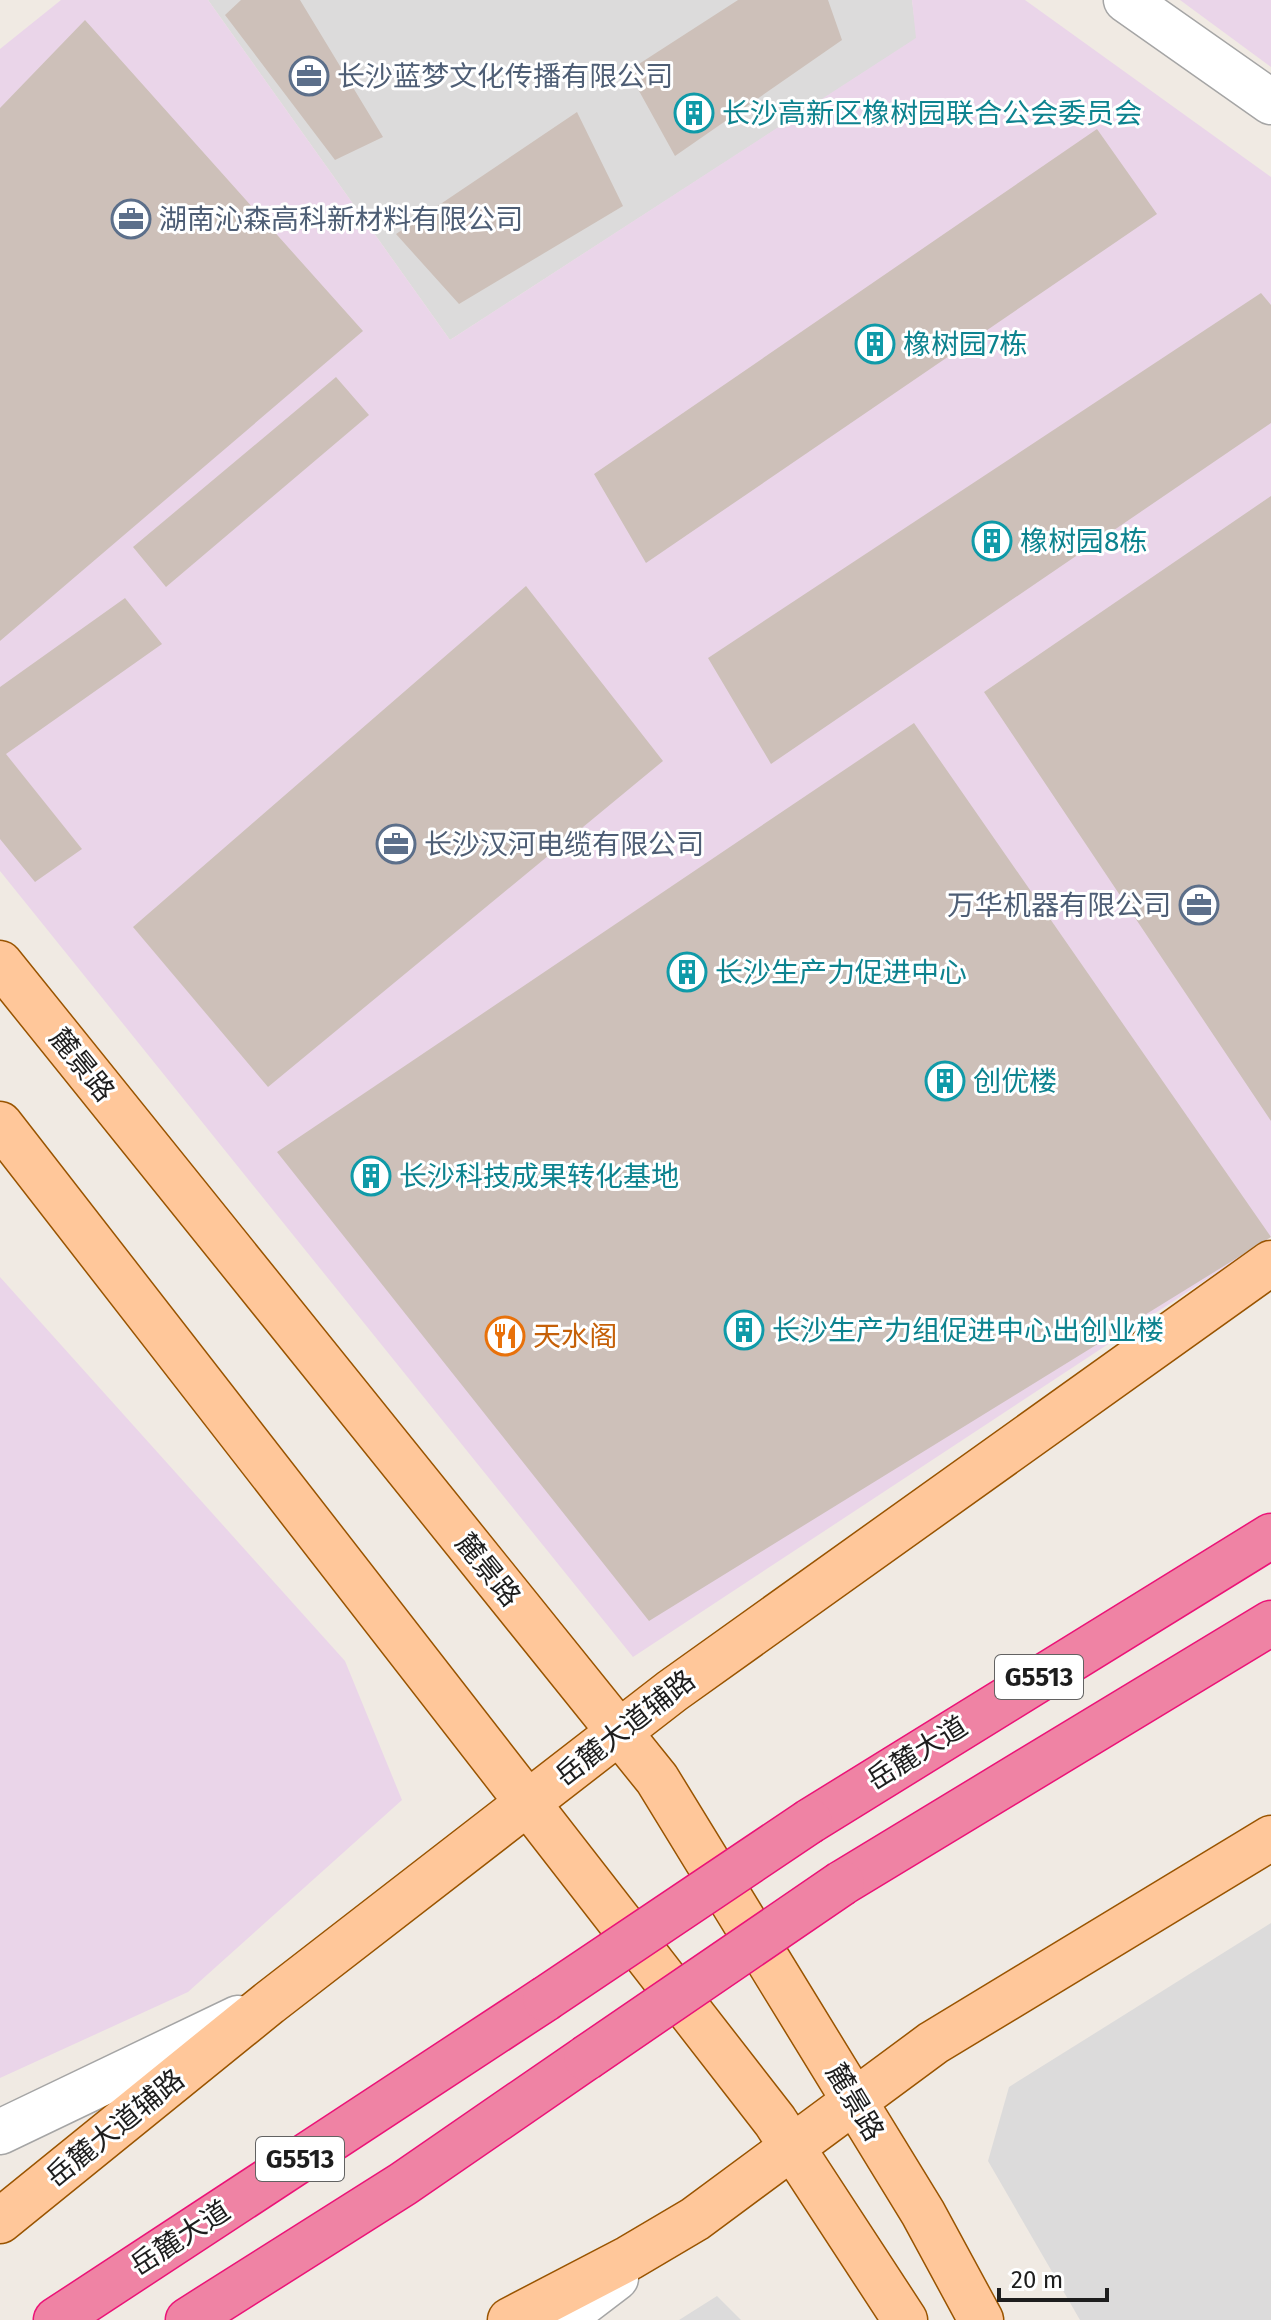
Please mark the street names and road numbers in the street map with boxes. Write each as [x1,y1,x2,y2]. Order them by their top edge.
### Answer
street label: 麓景路 [43,1022,121,1108]
street label: 麓景路 [449,1527,527,1613]
road number: G5513 [995,1655,1083,1699]
street label: 岳麓大道辅路 [549,1663,701,1793]
street label: 岳麓大道 [861,1709,973,1797]
street label: 麓景路 [819,2057,891,2147]
street label: 岳麓大道辅路 [39,2062,191,2194]
road number: G5513 [256,2137,344,2181]
street label: 岳麓大道 [124,2194,236,2282]

